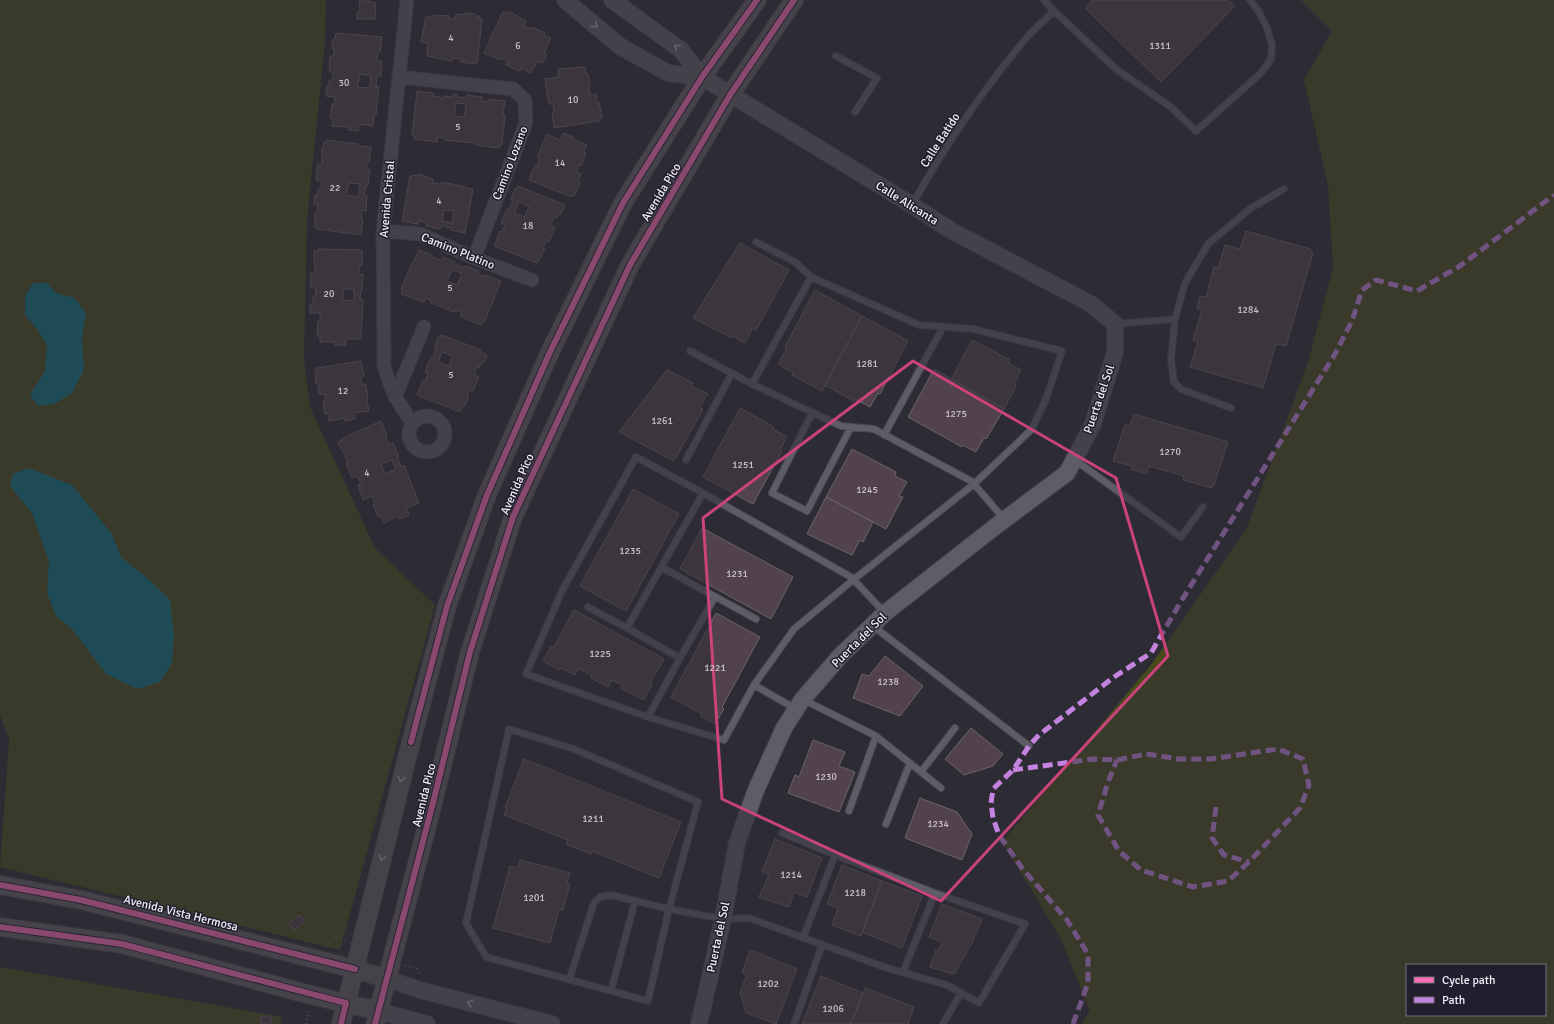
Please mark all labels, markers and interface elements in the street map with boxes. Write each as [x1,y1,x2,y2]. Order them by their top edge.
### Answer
one-way arrow [590,21,597,28]
house number: 4 [448,32,454,44]
house number: 6 [515,40,521,52]
house number: 1311 [1149,40,1171,52]
one-way arrow [675,45,682,52]
house number: 30 [339,77,349,89]
house number: 10 [568,94,578,106]
street label: Calle Batido [917,110,964,170]
house number: 5 [455,121,461,133]
street label: Camino Lozano [490,124,531,202]
house number: 14 [555,157,566,169]
street label: Avenida Cristal [377,159,398,238]
street label: Avenida Pico [638,160,685,224]
street label: Calle Alicanta [873,178,941,229]
house number: 22 [330,182,340,194]
house number: 4 [436,195,442,207]
house number: 18 [523,220,533,232]
street label: Camino Platino [419,230,497,273]
house number: 5 [447,282,453,294]
house number: 20 [324,288,334,300]
house number: 1284 [1237,304,1259,316]
house number: 1281 [856,358,878,370]
street label: Puerta del Sol [1081,362,1118,436]
house number: 5 [448,369,454,381]
house number: 12 [338,385,348,397]
house number: 1275 [945,408,967,420]
house number: 1261 [651,415,673,427]
house number: 1270 [1159,446,1181,458]
street label: Avenida Pico [497,451,538,517]
house number: 1251 [732,459,754,471]
house number: 4 [364,467,370,479]
house number: 1245 [856,484,878,496]
house number: 1235 [619,545,641,557]
house number: 1231 [726,568,748,580]
street label: Puerta del Sol [829,609,890,671]
house number: 1225 [589,648,611,660]
house number: 1221 [704,662,726,674]
house number: 1238 [877,676,899,688]
street label: Avenida Pico [409,762,440,829]
house number: 1230 [815,771,837,783]
one-way arrow [398,776,406,783]
house number: 1211 [582,813,604,825]
house number: 1234 [927,818,949,830]
one-way arrow [378,854,387,861]
house number: 1214 [780,869,802,881]
house number: 1218 [844,887,866,899]
street label: Avenida Vista Hermosa [122,892,240,935]
house number: 1201 [523,892,545,904]
street label: Puerta del Sol [704,900,733,974]
legend [1406,964,1546,1016]
text: Cycle path [1442,973,1495,988]
house number: 1202 [757,978,779,990]
text: Path [1442,993,1465,1008]
one-way arrow [467,999,474,1008]
house number: 1206 [822,1003,844,1015]

